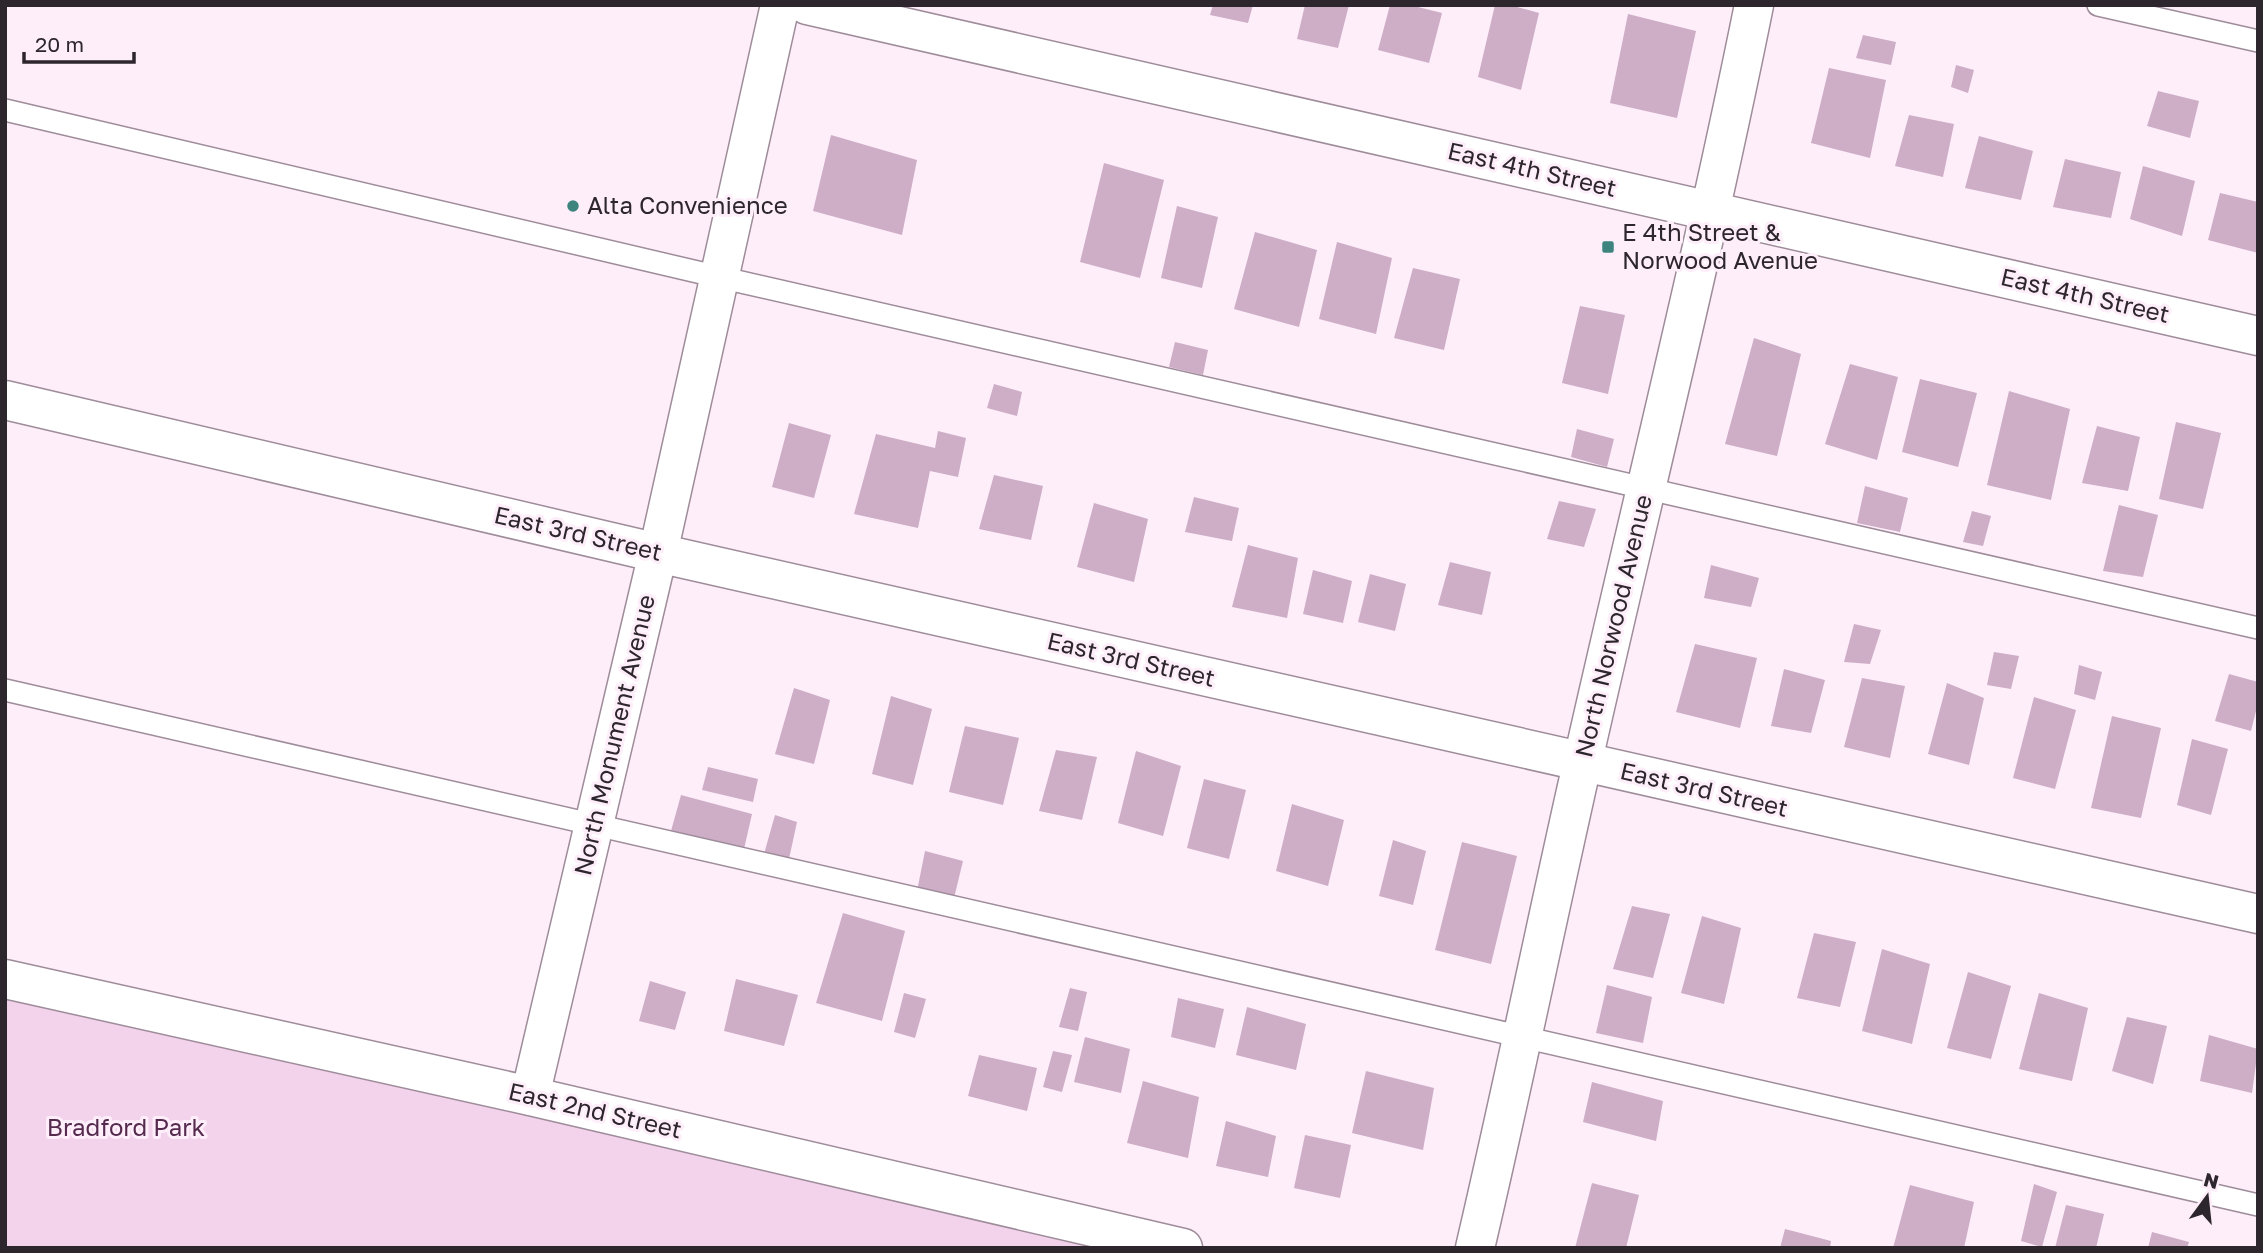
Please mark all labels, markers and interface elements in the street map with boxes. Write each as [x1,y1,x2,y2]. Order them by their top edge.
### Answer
scale bar [24,21,135,65]
text: 20 m [35,31,84,57]
street label: East 4th Street [1445,135,1620,202]
place label: Alta Convenience [587,190,788,219]
marker: Alta Convenience [565,198,581,214]
place label: E 4th Street & Norwood Avenue [1622,217,1818,274]
marker: E 4th Street & Norwood Avenue [1600,239,1616,255]
street label: East 4th Street [1998,261,2173,328]
street label: North Norwood Avenue [1568,491,1657,760]
street label: East 3rd Street [492,499,665,566]
street label: North Monument Avenue [567,591,660,878]
street label: East 3rd Street [1045,625,1218,692]
street label: East 3rd Street [1618,755,1791,822]
street label: East 2nd Street [506,1076,685,1144]
park label: Bradford Park [47,1112,205,1141]
north arrow [2172,1162,2242,1232]
text: N [2202,1167,2221,1193]

